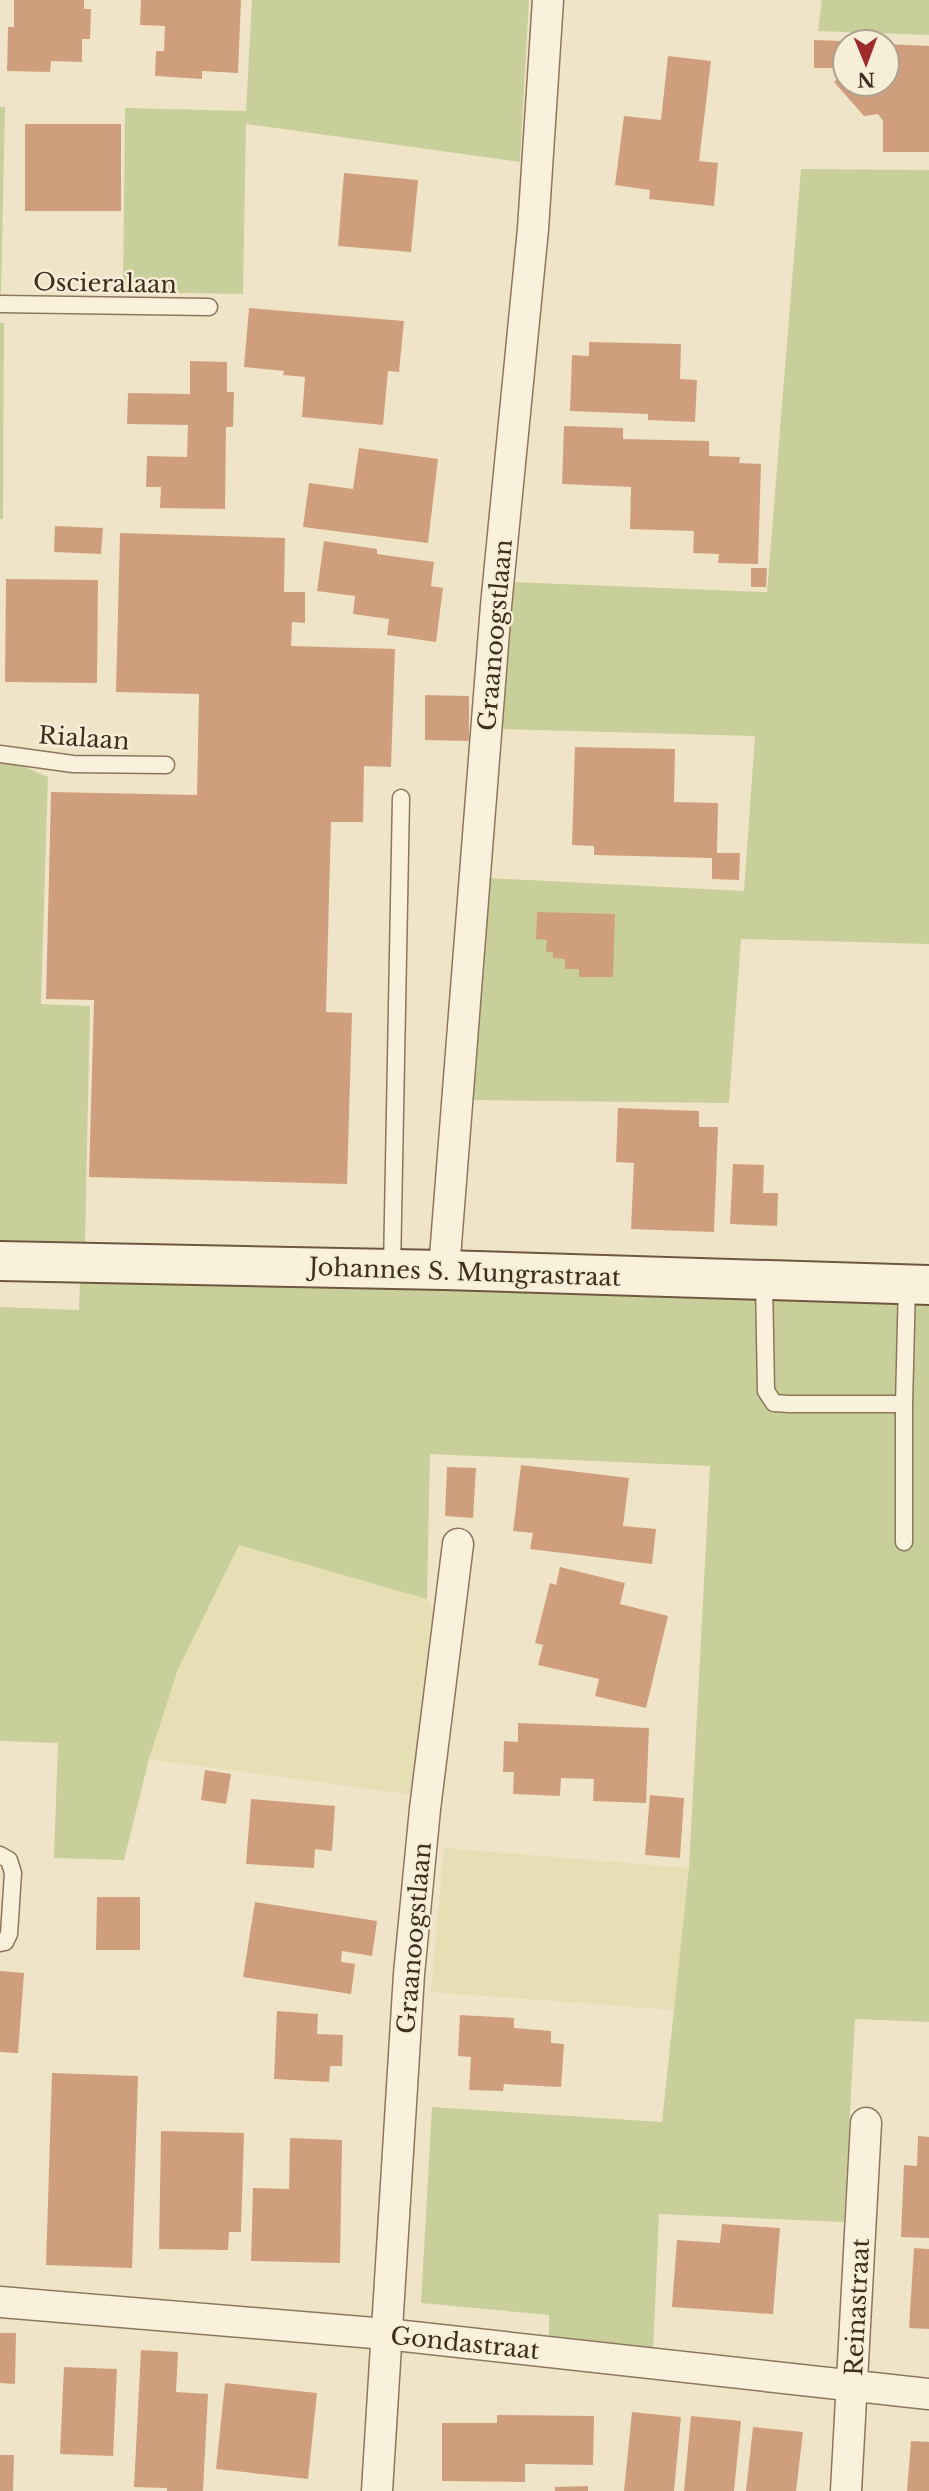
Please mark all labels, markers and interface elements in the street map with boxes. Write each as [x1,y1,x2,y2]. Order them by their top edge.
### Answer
north arrow [831,28,901,98]
text: N [857,68,875,91]
street label: Oscieralaan [33,267,177,299]
street label: Graanoogstlaan [472,538,518,732]
street label: Rialaan [37,720,131,756]
street label: Johannes S. Mungrastraat [306,1252,621,1292]
street label: Graanoogstlaan [391,1841,437,2035]
street label: Reinastraat [839,2238,875,2376]
street label: Gondastraat [389,2321,541,2365]

